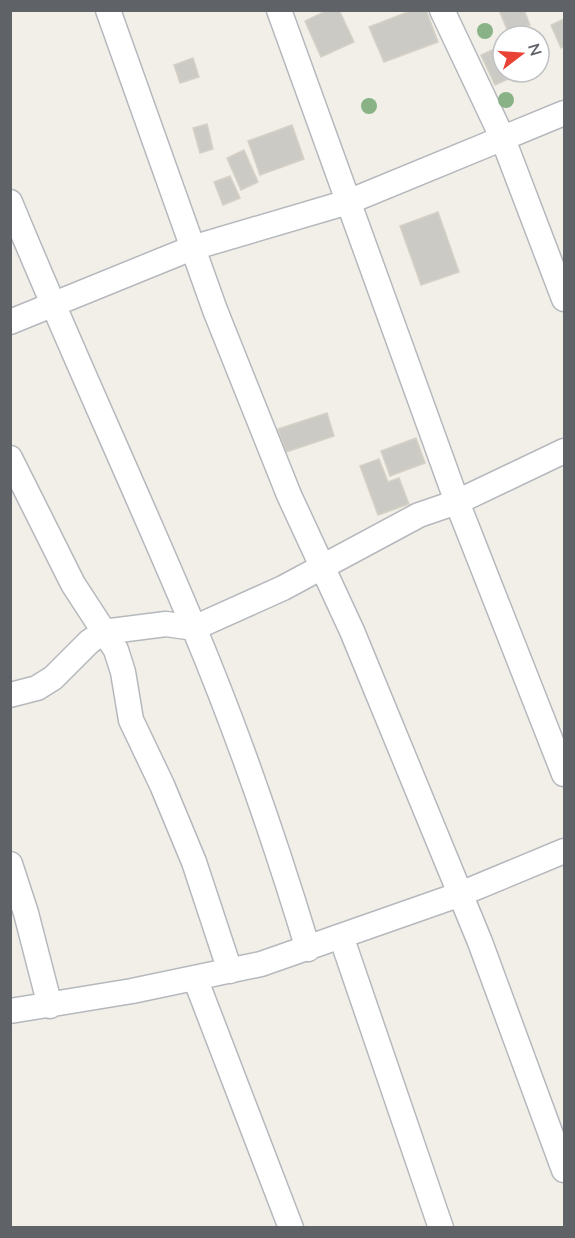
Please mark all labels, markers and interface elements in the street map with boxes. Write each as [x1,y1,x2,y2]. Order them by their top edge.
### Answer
north arrow [491,24,551,84]
text: N [524,41,547,58]

